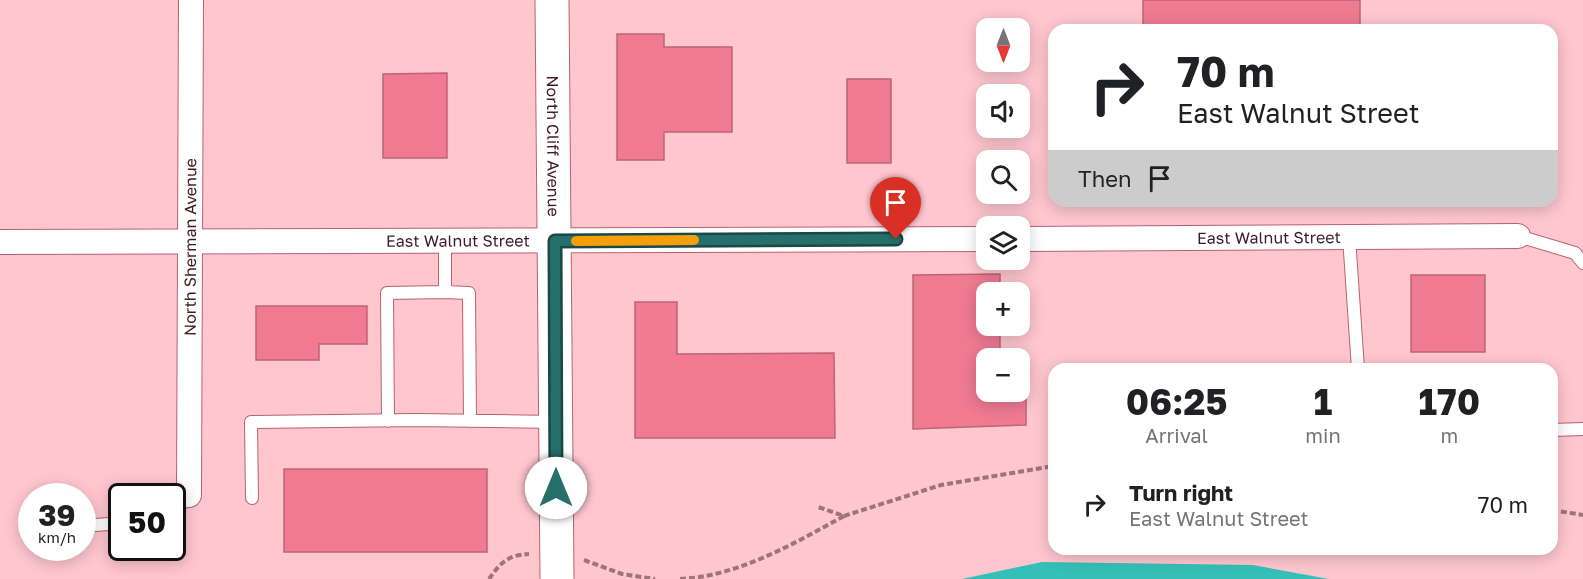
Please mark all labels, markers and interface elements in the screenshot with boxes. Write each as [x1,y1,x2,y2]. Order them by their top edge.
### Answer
north arrow [976,18,1030,72]
map controls [976,18,1030,402]
text: 70 m [1177,46,1274,96]
icon: right [1078,48,1156,126]
street label: North Cliff Avenue [543,75,564,217]
button: sound [976,84,1030,138]
text: East Walnut Street [1177,97,1419,129]
button: search [976,150,1030,204]
street label: North Sherman Avenue [180,158,200,336]
icon: arrive [1143,162,1176,195]
text: Then [1078,165,1131,192]
pin [870,177,921,239]
icon: arrive [879,186,912,219]
button: layers [976,216,1030,270]
street label: East Walnut Street [1197,227,1341,248]
street label: East Walnut Street [386,230,530,251]
button: + [976,282,1030,336]
button: − [976,348,1030,402]
text: 06:25 [1126,380,1228,423]
text: 1 [1314,380,1332,423]
text: 170 [1419,380,1480,423]
text: Arrival [1145,423,1208,447]
text: min [1305,423,1341,447]
text: m [1440,423,1458,447]
position arrow [524,456,588,520]
text: Turn right [1129,479,1233,506]
speed limit sign: 50 [108,483,186,561]
icon: right [1078,488,1111,521]
text: 70 m [1478,491,1528,518]
text: 39 [38,497,76,533]
text: East Walnut Street [1129,506,1309,530]
text: km/h [38,528,76,546]

